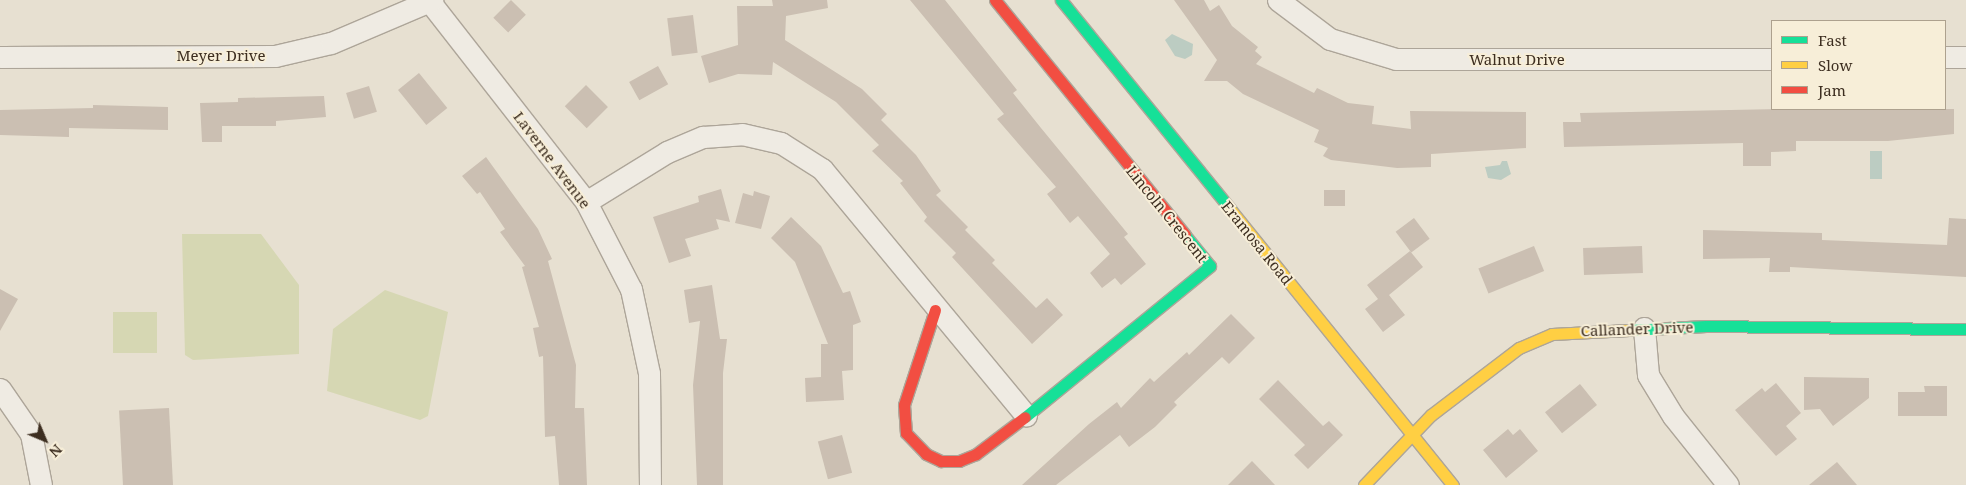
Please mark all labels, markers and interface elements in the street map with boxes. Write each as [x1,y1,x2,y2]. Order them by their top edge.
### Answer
legend [1771,20,1946,110]
text: Fast [1818,30,1847,50]
street label: Meyer Drive [176,47,266,65]
street label: Walnut Drive [1469,51,1565,69]
text: Slow [1818,55,1852,75]
text: Jam [1818,80,1846,100]
street label: Laverne Avenue [510,108,594,212]
street label: Lincoln Crescent [1122,162,1212,266]
street label: Eramosa Road [1218,197,1296,289]
street label: Callander Drive [1580,318,1694,340]
north arrow [20,415,70,465]
text: N [45,440,67,462]

